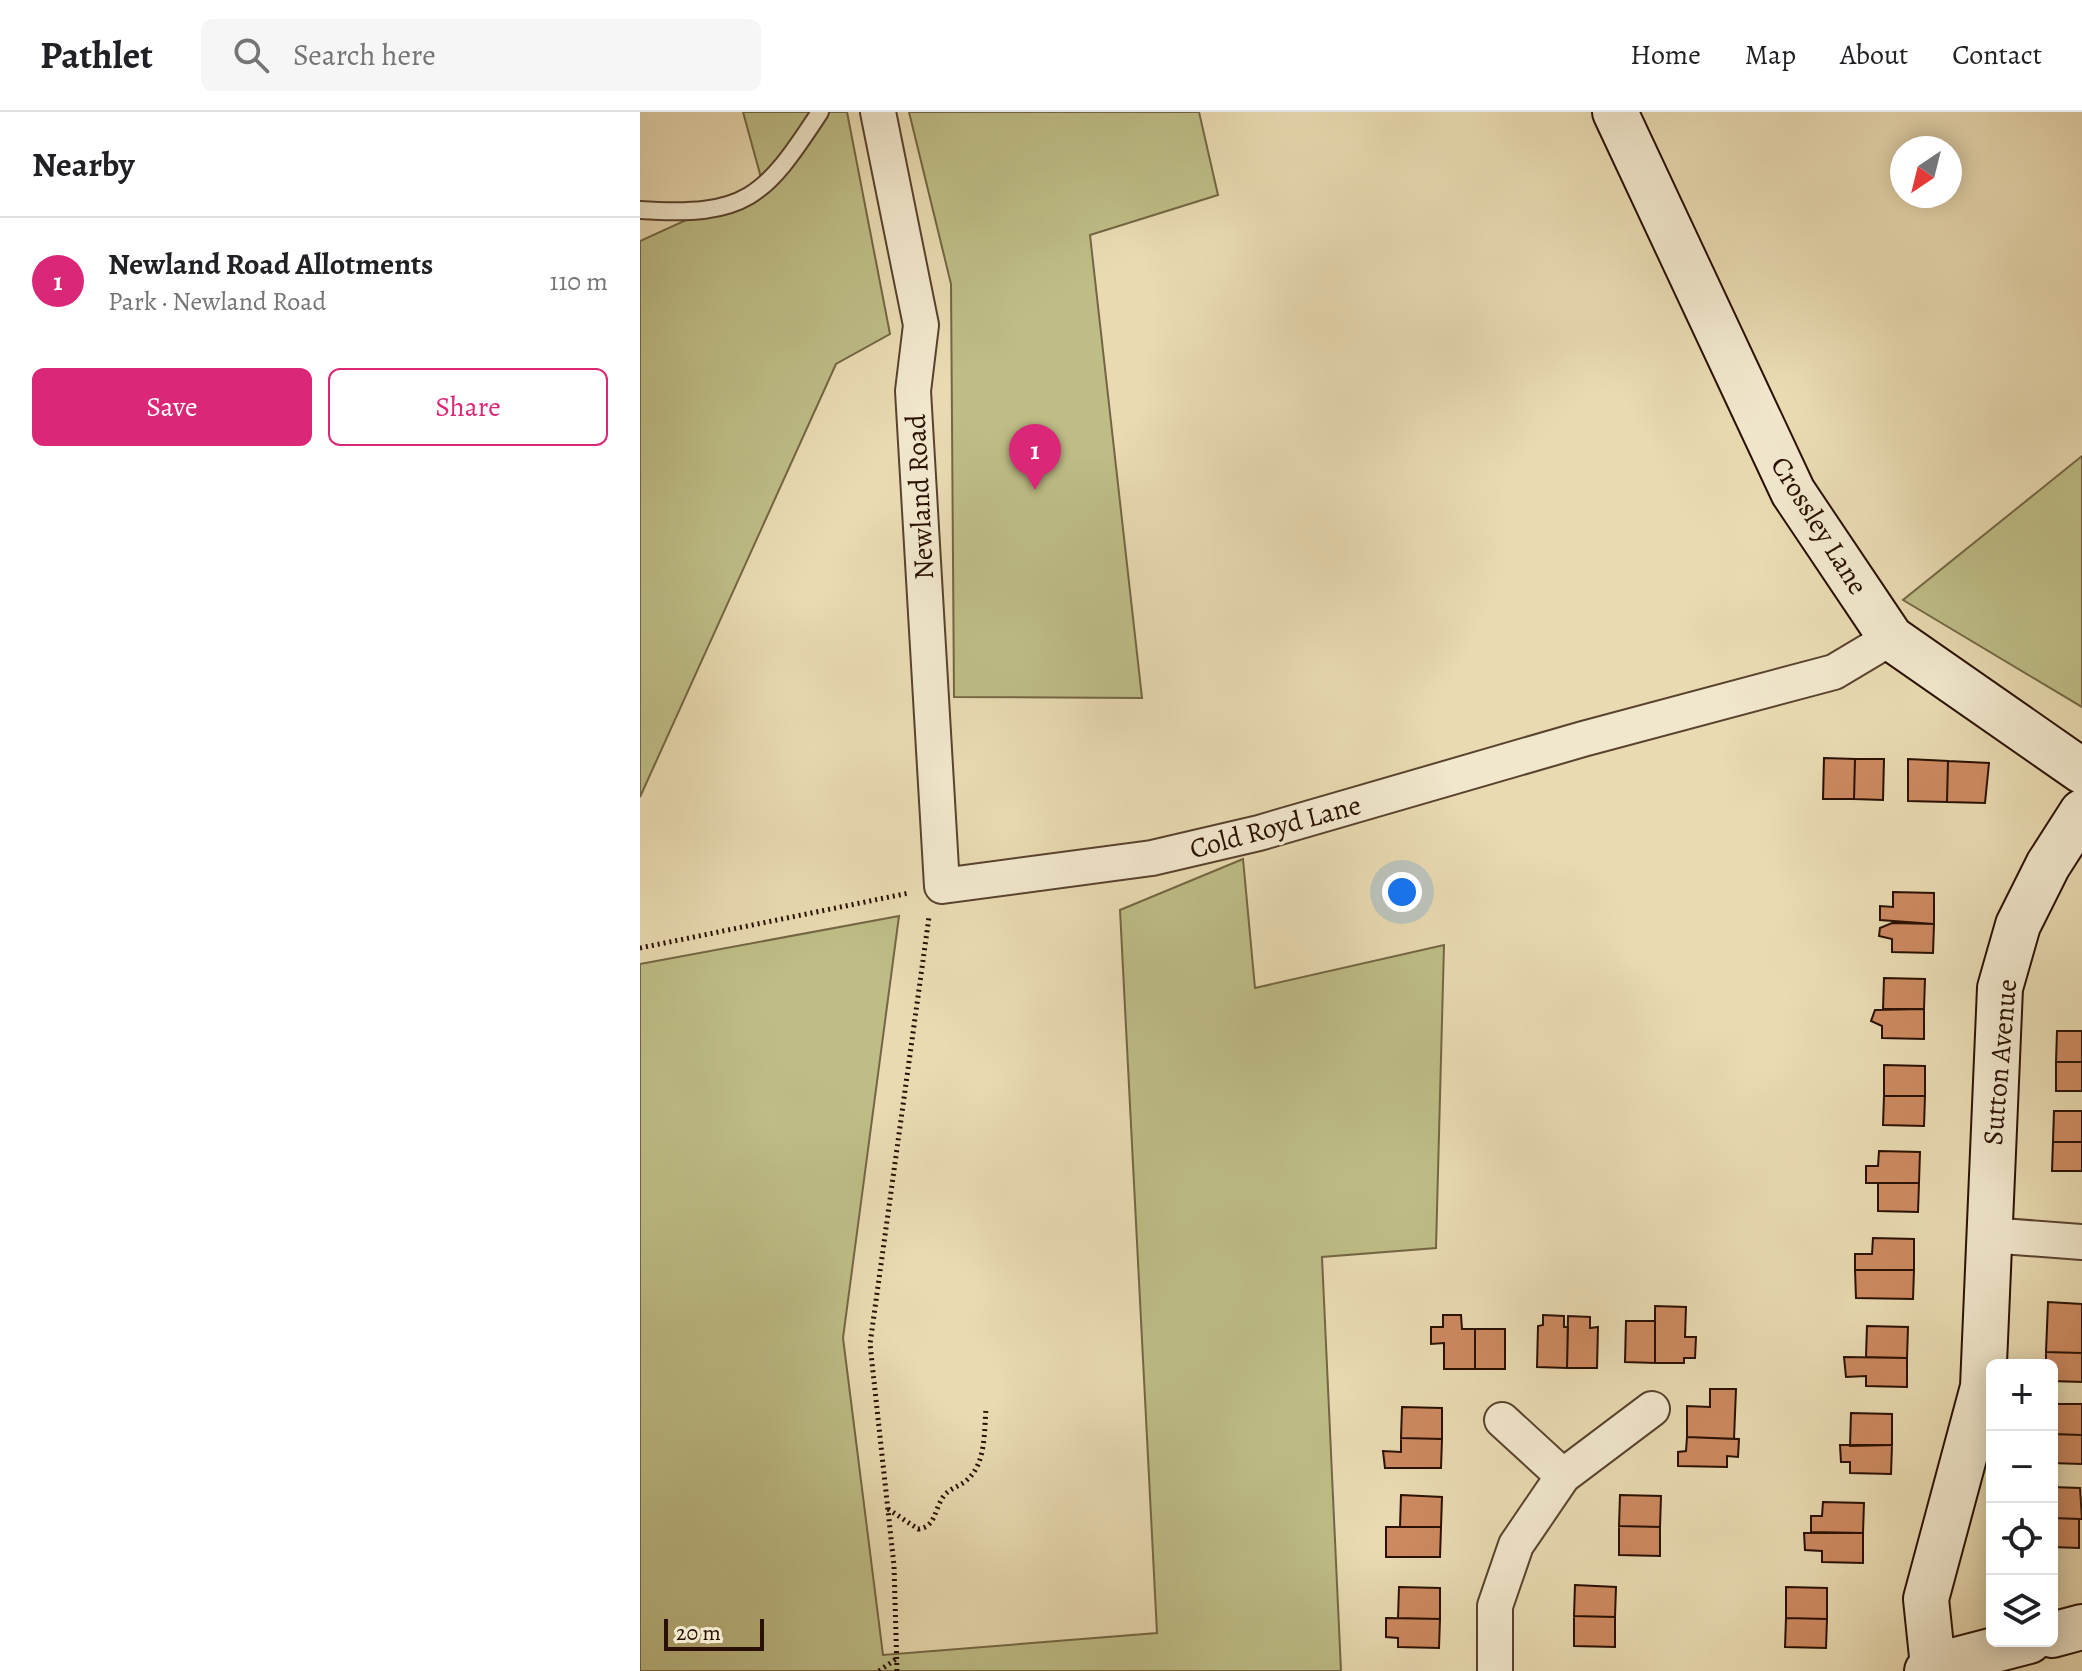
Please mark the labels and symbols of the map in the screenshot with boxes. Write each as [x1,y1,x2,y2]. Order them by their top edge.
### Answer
north arrow [1890,136,1962,208]
street label: Newland Road [897,412,943,581]
pin: 1 [1009,424,1061,490]
street label: Crossley Lane [1762,449,1877,602]
street label: Cold Royd Lane [1185,786,1365,868]
your location [1382,872,1422,912]
street label: Sutton Avenue [1974,977,2026,1147]
scale bar [664,1615,764,1651]

